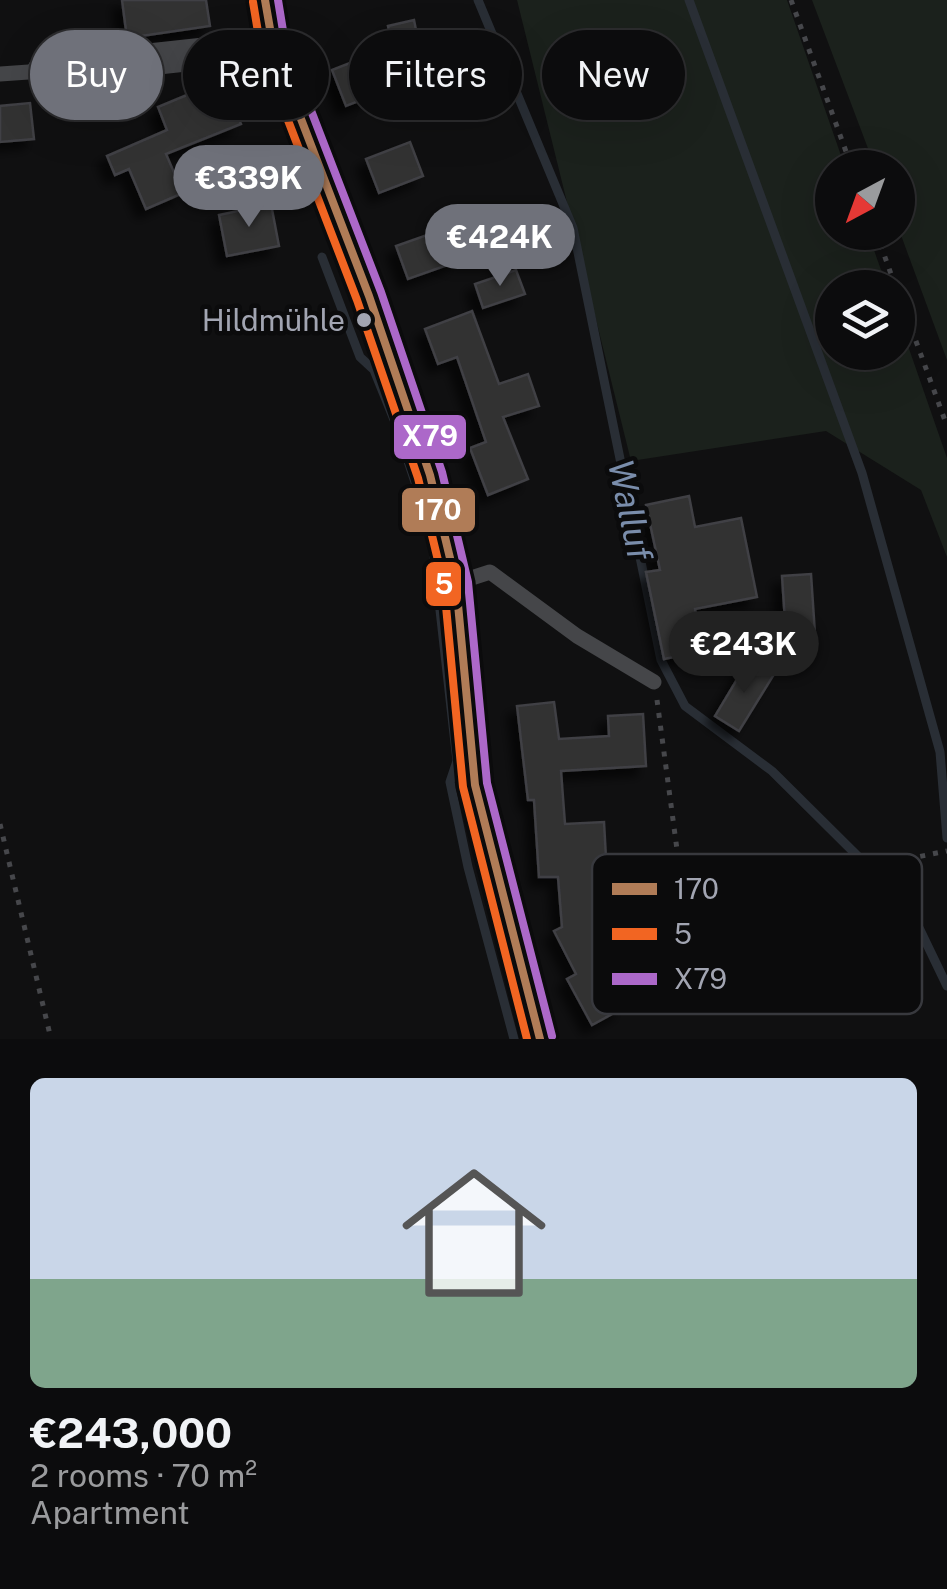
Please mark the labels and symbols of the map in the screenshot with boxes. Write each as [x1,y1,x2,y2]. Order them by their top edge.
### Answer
pin: €339K [179,145,319,230]
north arrow [815,150,915,250]
pin: €424K [430,204,570,289]
place label: Hildmühle [202,302,345,338]
marker: Hildmühle [354,310,374,330]
line badge: X79 [392,413,468,461]
text: X79 [402,419,458,452]
water label: Walluf [600,456,661,565]
line badge: 170 [400,486,477,534]
text: 170 [414,493,462,526]
line badge: 5 [424,560,463,608]
text: 5 [435,567,453,600]
pin: €243K [674,611,814,696]
legend [592,854,922,1014]
text: 170 [674,872,719,905]
text: 5 [674,917,692,950]
text: X79 [674,962,727,995]

